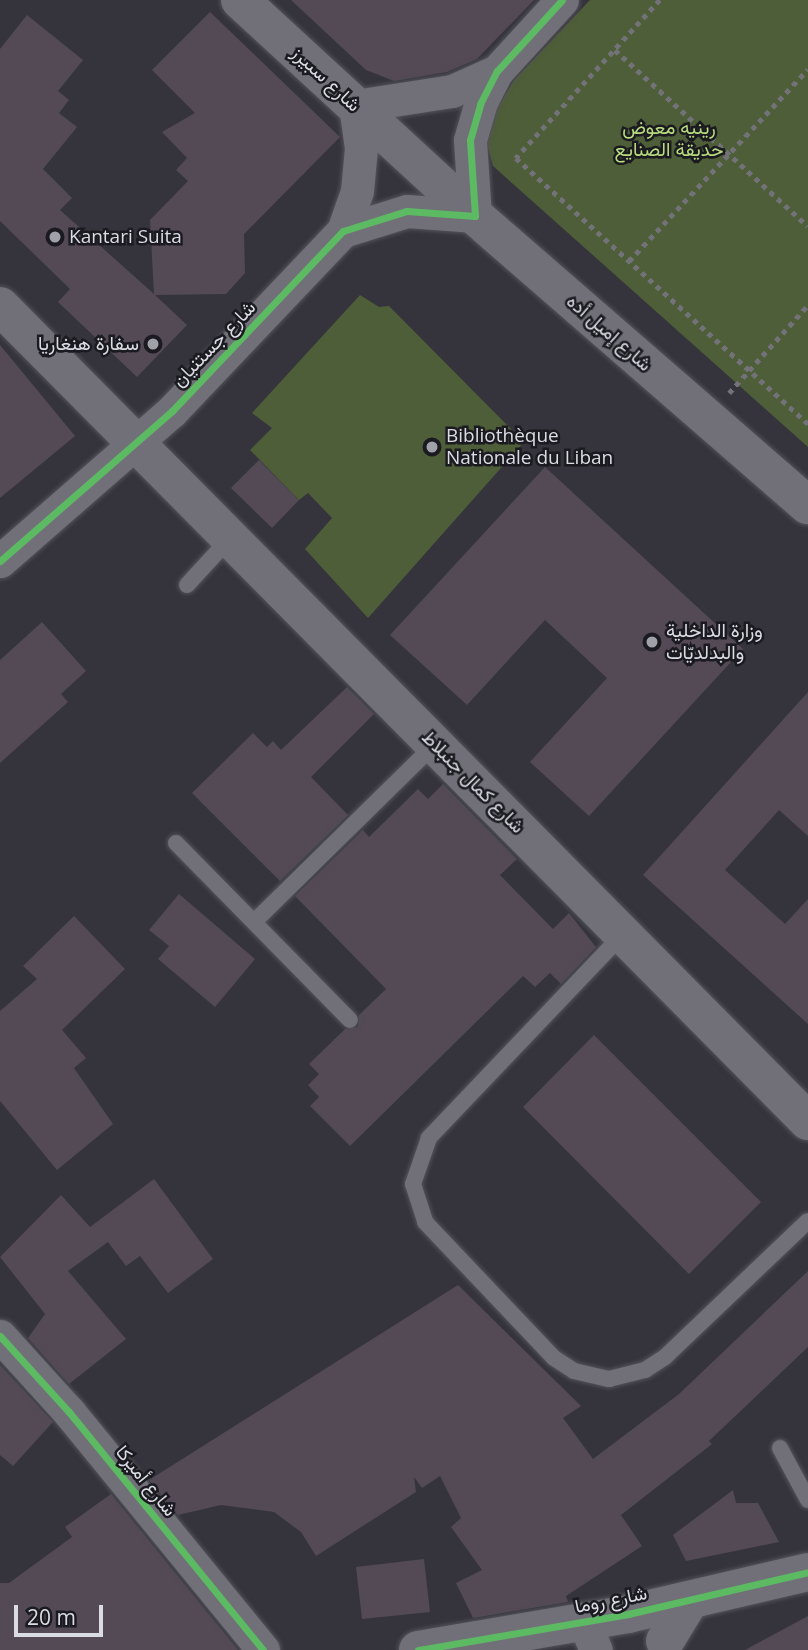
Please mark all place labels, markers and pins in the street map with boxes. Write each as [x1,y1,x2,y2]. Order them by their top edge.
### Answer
place label: Kantari Suita [69,226,182,248]
marker: Kantari Suita [47,229,63,245]
place label: سفارة هنغاريا [38,333,139,355]
marker: سفارة هنغاريا [145,336,161,352]
place label: Bibliothèque Nationale du Liban [446,425,613,469]
marker: Bibliothèque Nationale du Liban [424,439,440,455]
place label: وزارة الداخلية والبدلديّات [666,620,763,664]
marker: وزارة الداخلية والبدلديّات [644,634,660,650]

